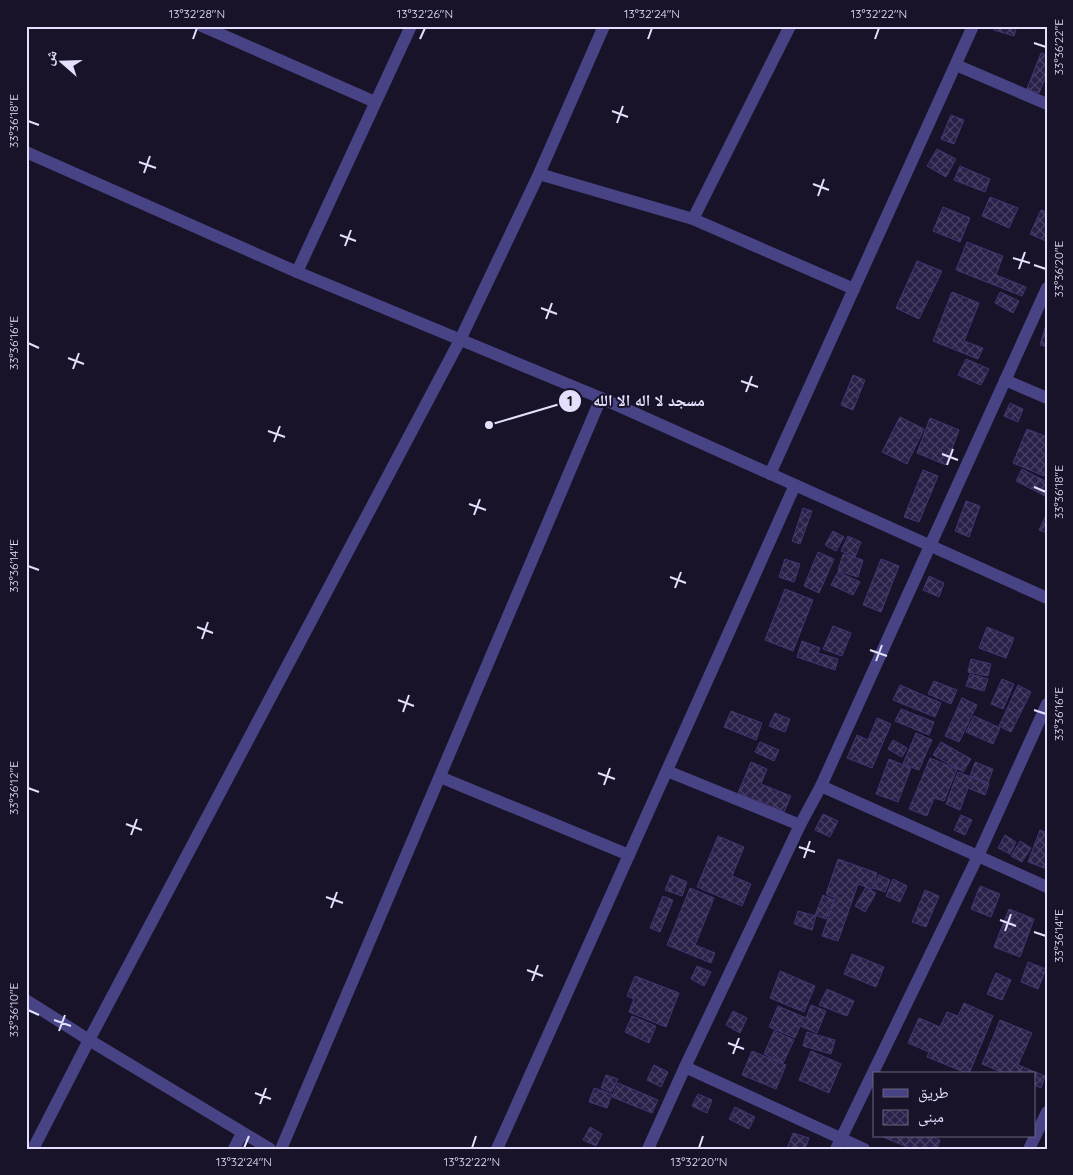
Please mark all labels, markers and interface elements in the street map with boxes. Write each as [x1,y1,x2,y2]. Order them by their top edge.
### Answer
text: 13°32'28"N [169,6,225,21]
text: 13°32'26"N [397,6,453,21]
text: 13°32'24"N [624,6,680,21]
text: 13°32'22"N [851,6,907,21]
text: 33°36'22"E [1051,19,1066,75]
north arrow [38,38,88,88]
text: ش [39,47,61,68]
text: 33°36'18"E [6,94,21,148]
text: 33°36'20"E [1051,240,1066,297]
text: 33°36'16"E [6,316,21,370]
callout: مسجد لا اله الا الله [558,385,714,416]
text: مسجد لا اله الا الله [593,390,705,410]
text: 1 [567,391,573,410]
text: 33°36'18"E [1051,465,1066,519]
text: 33°36'14"E [6,539,21,593]
text: 33°36'16"E [1051,687,1066,741]
text: 33°36'12"E [6,761,21,815]
text: 33°36'14"E [1051,909,1066,963]
text: 33°36'10"E [6,983,21,1037]
legend [873,1072,1036,1138]
text: طريق [918,1083,949,1103]
text: مبنى [918,1107,944,1127]
text: 13°32'24"N [216,1154,272,1169]
text: 13°32'22"N [444,1154,500,1169]
text: 13°32'20"N [670,1154,728,1169]

